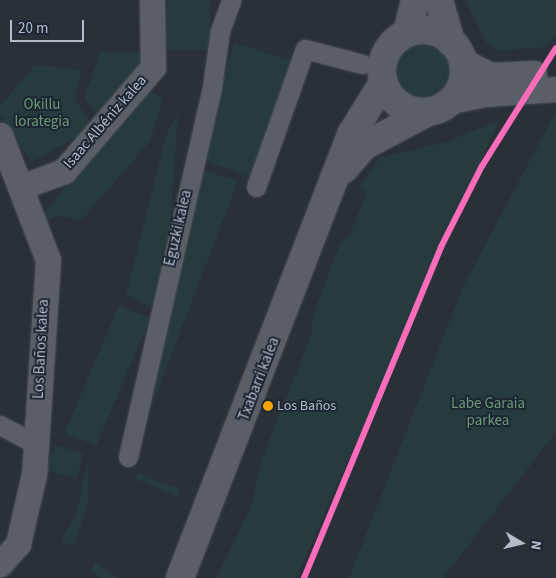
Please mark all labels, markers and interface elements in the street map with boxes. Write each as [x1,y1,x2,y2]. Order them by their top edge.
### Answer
scale bar [12,10,86,42]
text: 20 m [18,18,48,39]
street label: Isaac Albéniz kalea [60,72,150,172]
park label: Okillu lorategia [14,95,70,130]
street label: Eguzki kalea [161,188,195,268]
street label: Los Baños kalea [29,299,53,399]
street label: Txabarri kalea [235,335,283,423]
park label: Labe Garaia parkea [451,394,525,429]
place label: Los Baños [277,398,336,414]
marker: Los Baños [263,401,273,411]
north arrow [496,518,546,568]
text: N [525,539,546,552]

